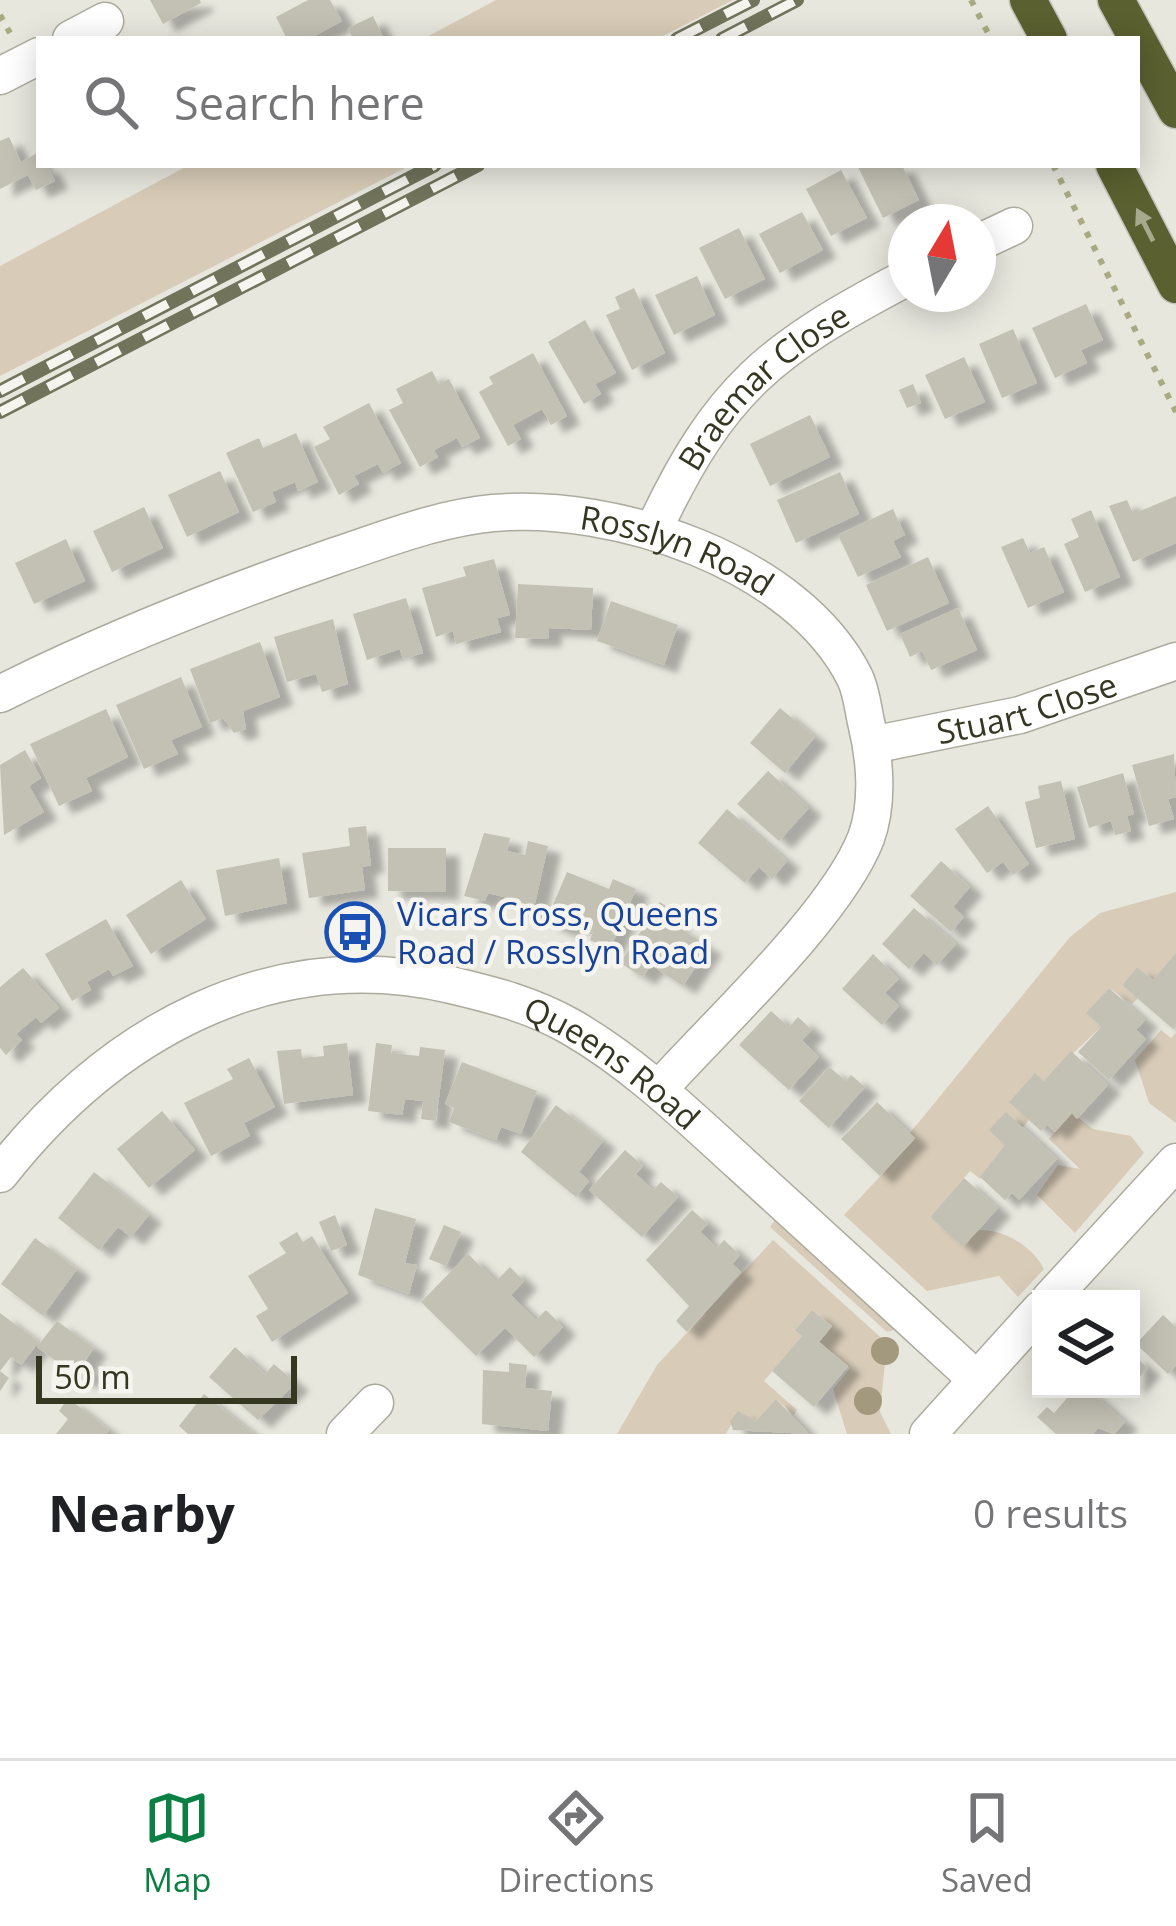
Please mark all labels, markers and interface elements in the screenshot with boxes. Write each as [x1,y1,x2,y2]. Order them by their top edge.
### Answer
search box [36,36,1140,168]
icon: search [78,69,144,135]
text: Search here [174,72,425,133]
north arrow [888,204,996,312]
one-way arrow [1135,208,1156,242]
street label: Braemar Close [667,292,857,478]
street label: Rosslyn Road [577,494,783,605]
street label: Stuart Close [932,661,1123,754]
place label: Vicars Cross, Queens Road / Rosslyn Road [397,891,719,974]
bus stop icon: Vicars Cross, Queens Road / Rosslyn Road [324,901,386,963]
street label: Queens Road [518,985,710,1139]
map controls [1032,1290,1140,1398]
button: layers [1032,1290,1140,1398]
scale bar [36,1350,297,1403]
text: 50 m [54,1354,131,1399]
text: Nearby [48,1477,235,1547]
text: 0 results [973,1486,1128,1539]
tab: Map [143,1785,212,1902]
tab: Directions [498,1785,654,1902]
tab: Saved [941,1785,1033,1902]

